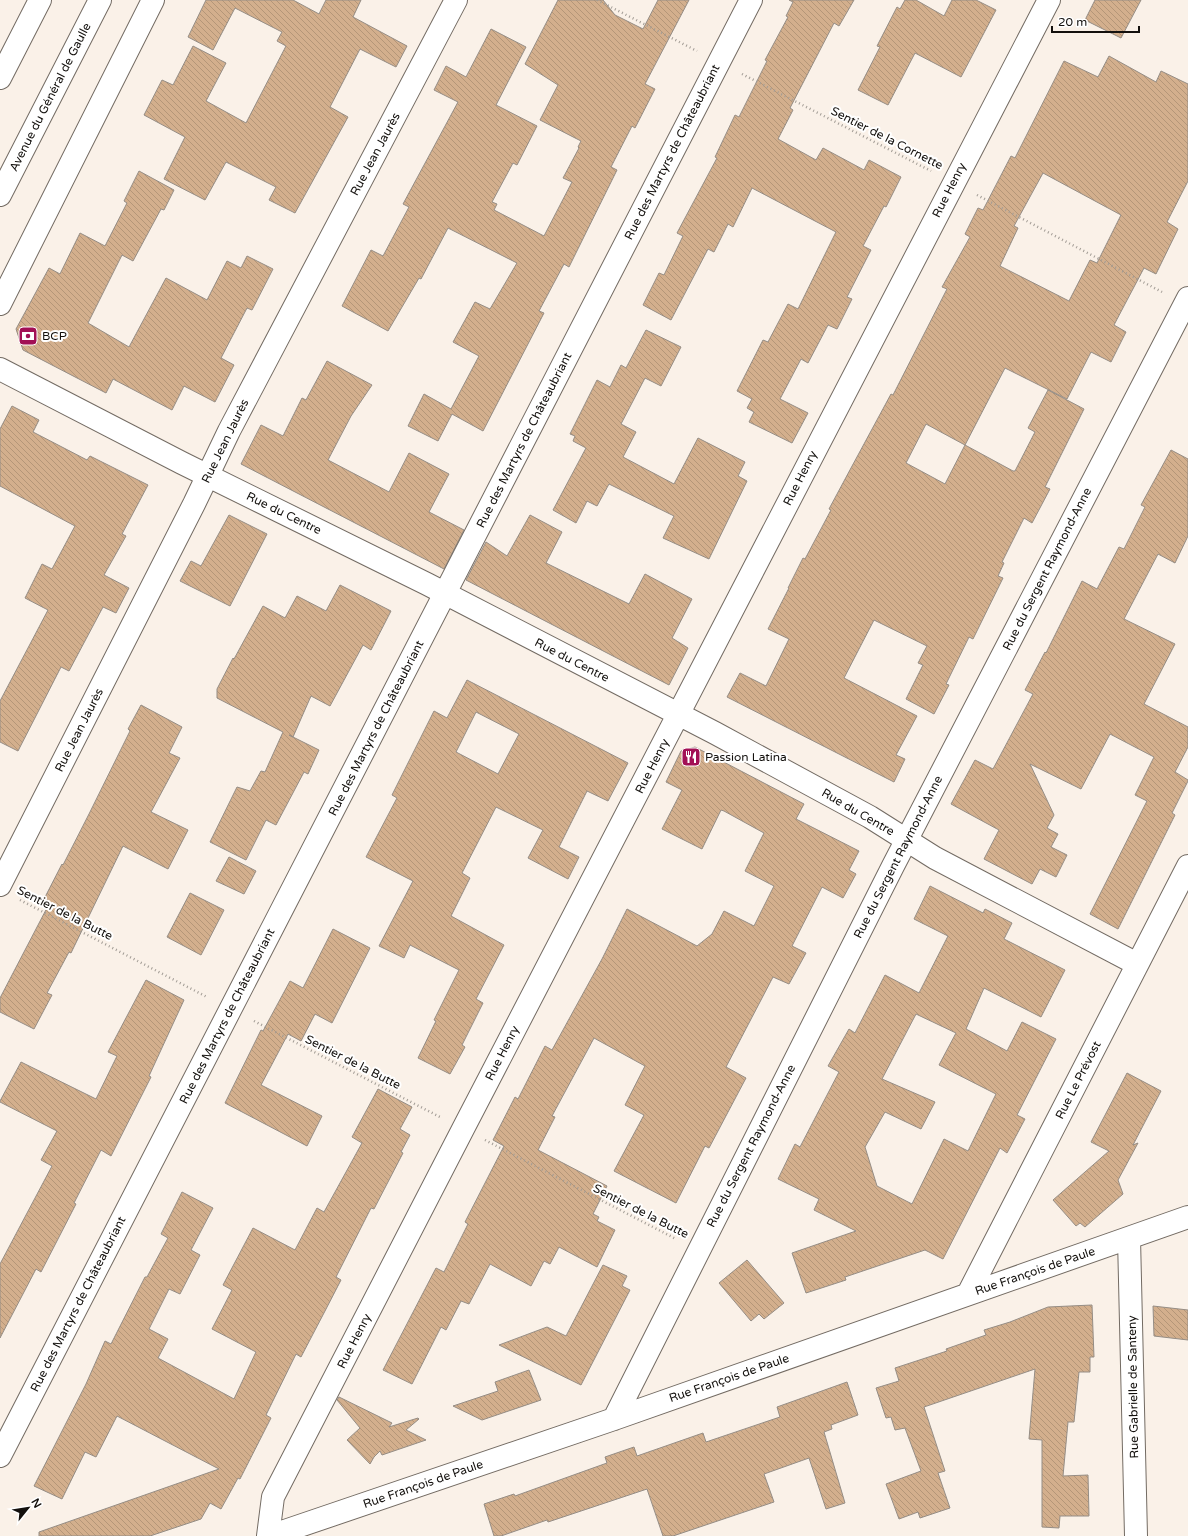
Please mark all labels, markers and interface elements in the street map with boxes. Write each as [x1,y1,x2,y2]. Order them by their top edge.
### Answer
scale bar [1052,8,1139,34]
text: 20 m [1058,15,1087,29]
street label: Avenue du Général de Gaulle [6,20,94,174]
street label: Rue des Martyrs de Châteaubriant [621,62,723,242]
street label: Sentier de la Cornette [829,104,946,172]
street label: Rue Jean Jaurès [347,110,403,198]
street label: Rue Henry [929,160,969,220]
bank icon: BCP [17,325,39,347]
place label: BCP [42,329,67,343]
street label: Rue des Martyrs de Châteaubriant [473,350,575,530]
street label: Rue Jean Jaurès [199,396,252,485]
street label: Rue Henry [780,448,820,508]
street label: Rue du Sergent Raymond-Anne [1000,485,1094,653]
street label: Rue du Centre [244,489,324,537]
street label: Rue du Centre [532,635,612,685]
street label: Rue des Martyrs de Châteaubriant [325,638,427,818]
street label: Rue Jean Jaurès [52,686,106,774]
street label: Rue Henry [632,736,672,796]
restaurant icon: Passion Latina [680,746,702,768]
place label: Passion Latina [705,750,787,764]
street label: Rue du Sergent Raymond-Anne [851,773,945,941]
street label: Rue du Centre [819,786,897,839]
street label: Sentier de la Butte [15,883,115,943]
street label: Rue des Martyrs de Châteaubriant [176,926,278,1106]
street label: Rue Henry [482,1023,522,1083]
street label: Sentier de la Butte [303,1032,403,1092]
street label: Rue Le Prévost [1052,1038,1104,1121]
street label: Rue du Sergent Raymond-Anne [704,1062,798,1230]
street label: Sentier de la Butte [591,1181,691,1241]
street label: Rue des Martyrs de Châteaubriant [27,1214,129,1394]
street label: Rue François de Paule [973,1244,1097,1298]
street label: Rue Henry [334,1311,374,1371]
street label: Rue Gabrielle de Santeny [1125,1315,1141,1459]
street label: Rue François de Paule [667,1351,791,1405]
street label: Rue François de Paule [361,1457,485,1511]
north arrow [8,1488,48,1528]
text: N [28,1496,44,1510]

